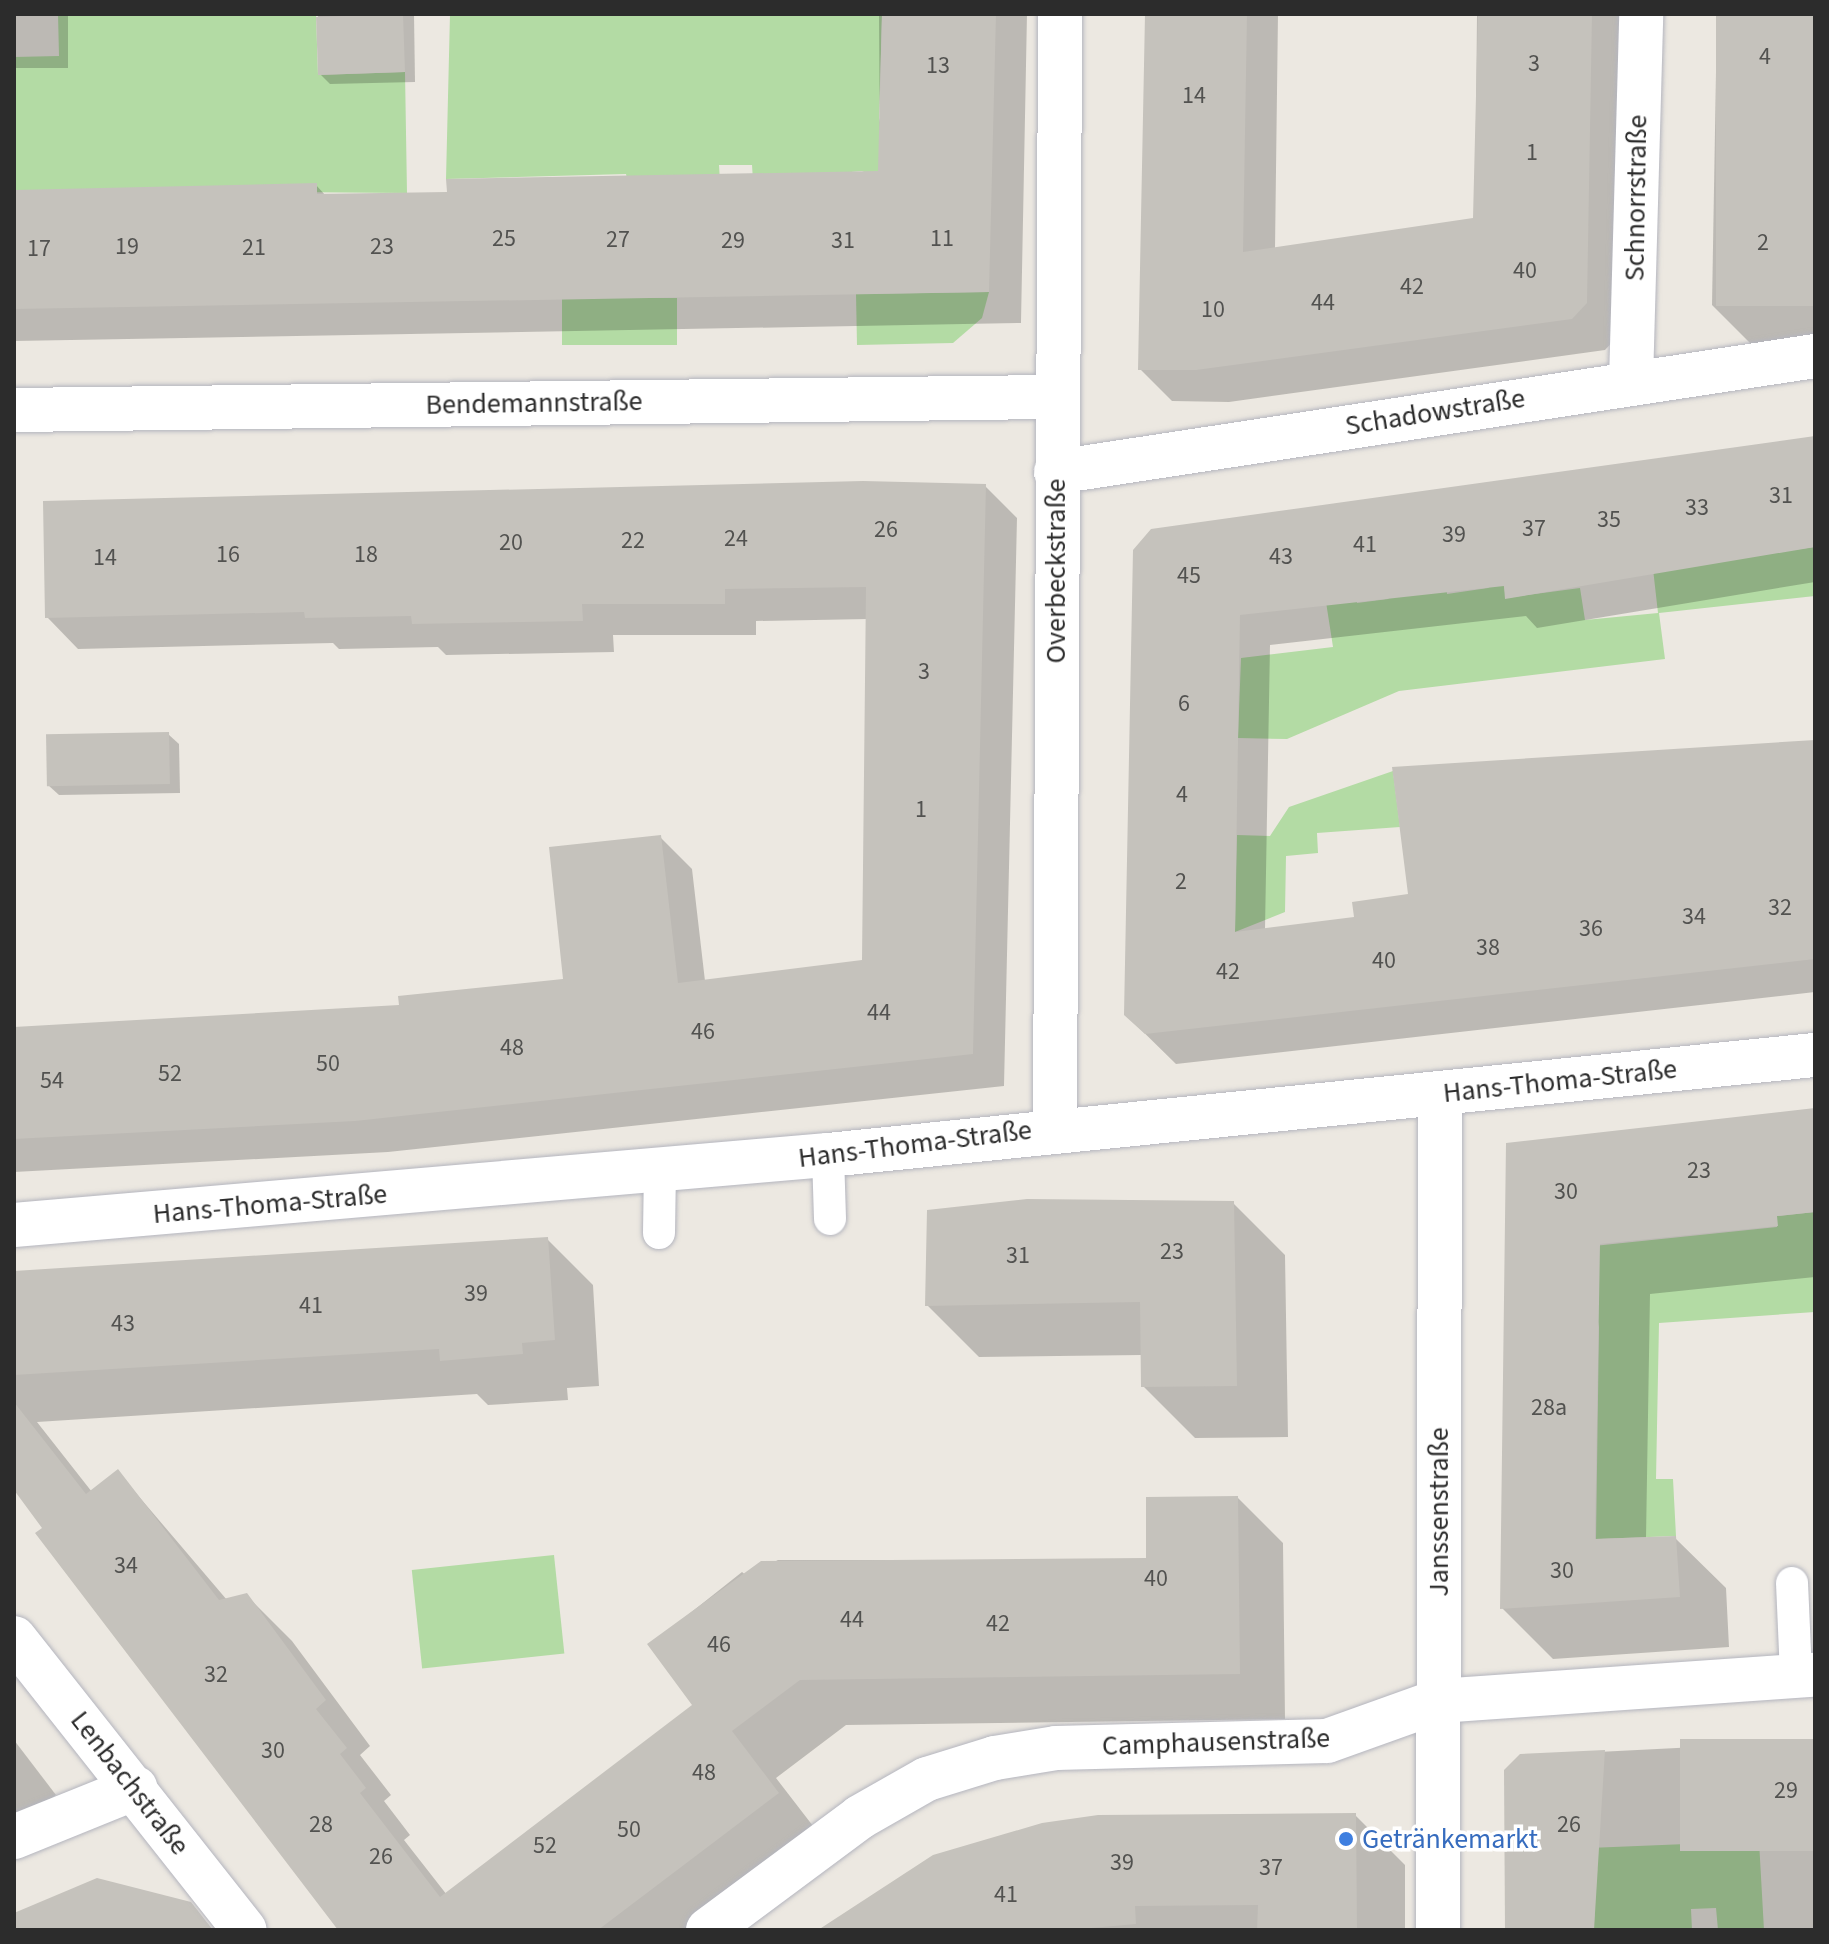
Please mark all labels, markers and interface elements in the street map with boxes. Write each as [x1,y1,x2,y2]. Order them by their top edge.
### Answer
house number: 4 [1759,43,1771,71]
house number: 3 [1528,50,1540,78]
house number: 13 [926,52,950,80]
house number: 14 [1182,82,1206,110]
street label: Schnorrstraße [1618,114,1654,282]
house number: 1 [1526,139,1538,167]
house number: 25 [492,225,516,253]
house number: 11 [930,225,954,253]
house number: 27 [606,226,630,254]
house number: 29 [721,227,745,255]
house number: 31 [831,227,855,255]
house number: 2 [1757,229,1769,257]
house number: 19 [115,233,139,261]
house number: 23 [370,233,394,261]
house number: 21 [242,234,266,262]
house number: 17 [27,235,51,263]
house number: 40 [1513,257,1537,285]
house number: 42 [1400,273,1424,301]
house number: 44 [1311,289,1335,317]
house number: 10 [1201,296,1225,324]
street label: Schadowstraße [1343,381,1527,443]
street label: Bendemannstraße [425,384,643,422]
street label: Overbeckstraße [1039,479,1073,663]
house number: 31 [1769,482,1793,510]
house number: 33 [1685,494,1709,522]
house number: 35 [1597,506,1621,534]
house number: 37 [1522,515,1546,543]
house number: 26 [874,516,898,544]
house number: 39 [1442,521,1466,549]
house number: 24 [724,525,748,553]
house number: 22 [621,527,645,555]
house number: 20 [499,529,523,557]
house number: 41 [1353,531,1377,559]
house number: 16 [216,541,240,569]
house number: 18 [354,541,378,569]
house number: 43 [1269,543,1293,571]
house number: 14 [93,544,117,572]
house number: 45 [1177,562,1201,590]
house number: 3 [918,658,930,686]
house number: 6 [1178,690,1190,718]
house number: 4 [1176,781,1188,809]
house number: 1 [915,796,927,824]
house number: 2 [1175,868,1187,896]
house number: 32 [1768,894,1792,922]
house number: 34 [1682,903,1706,931]
house number: 36 [1579,915,1603,943]
house number: 38 [1476,934,1500,962]
house number: 40 [1372,947,1396,975]
house number: 42 [1216,958,1240,986]
house number: 44 [867,999,891,1027]
house number: 46 [691,1018,715,1046]
house number: 48 [500,1034,524,1062]
house number: 50 [316,1050,340,1078]
street label: Hans-Thoma-Straße [1441,1052,1679,1110]
house number: 52 [158,1060,182,1088]
house number: 54 [40,1067,64,1095]
street label: Hans-Thoma-Straße [796,1113,1034,1175]
house number: 23 [1687,1157,1711,1185]
street label: Hans-Thoma-Straße [151,1177,389,1231]
house number: 30 [1554,1178,1578,1206]
house number: 23 [1160,1238,1184,1266]
house number: 31 [1006,1242,1030,1270]
house number: 39 [464,1280,488,1308]
house number: 41 [299,1292,323,1320]
house number: 43 [111,1310,135,1338]
house number: 28a [1531,1394,1567,1422]
street label: Janssenstraße [1422,1427,1456,1597]
house number: 34 [114,1552,138,1580]
house number: 30 [1550,1557,1574,1585]
house number: 40 [1144,1565,1168,1593]
house number: 44 [840,1606,864,1634]
house number: 42 [986,1610,1010,1638]
house number: 46 [707,1631,731,1659]
house number: 32 [204,1661,228,1689]
street label: Lenbachstraße [63,1704,197,1862]
street label: Camphausenstraße [1101,1721,1331,1763]
house number: 30 [261,1737,285,1765]
house number: 48 [692,1759,716,1787]
house number: 29 [1774,1777,1798,1805]
house number: 28 [309,1811,333,1839]
house number: 26 [1557,1811,1581,1839]
house number: 50 [617,1816,641,1844]
place label: Getränkemarkt [1362,1822,1538,1856]
marker: Getränkemarkt [1337,1830,1355,1848]
house number: 52 [533,1832,557,1860]
house number: 26 [369,1843,393,1871]
house number: 39 [1110,1849,1134,1877]
house number: 37 [1259,1854,1283,1882]
house number: 41 [994,1881,1018,1909]

